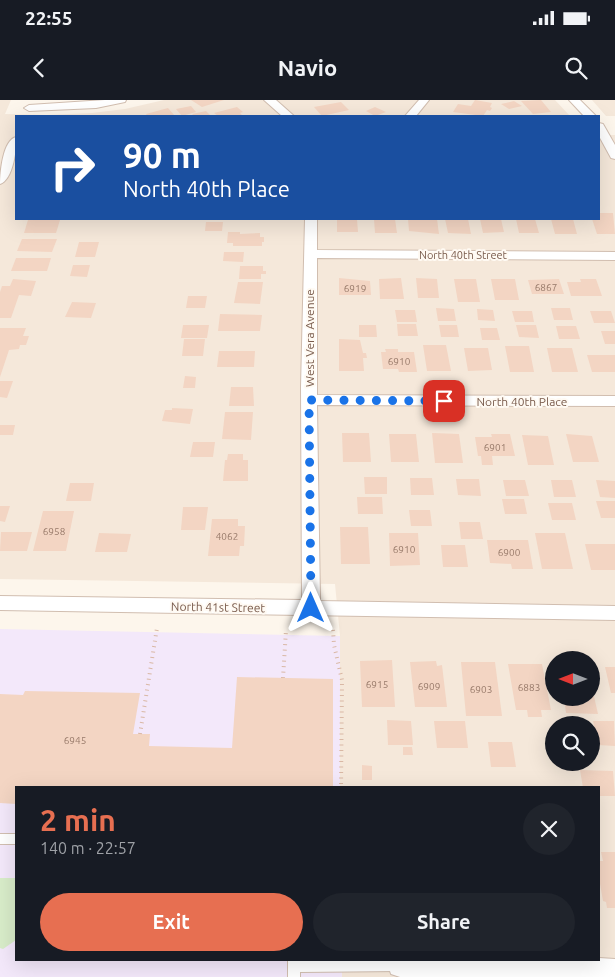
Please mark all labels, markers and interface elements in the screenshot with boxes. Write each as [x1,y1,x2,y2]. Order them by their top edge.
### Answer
text: 22:55 [25,7,73,29]
icon: back [25,54,53,82]
icon: search [562,54,590,82]
text: Navio [278,55,337,80]
icon: right [40,135,105,200]
text: 90 m [123,135,201,175]
text: North 40th Place [123,176,290,201]
street label: North 40th Street [419,249,508,261]
house number: 6867 [535,282,557,293]
house number: 6919 [344,283,366,294]
street label: West Vera Avenue [303,289,316,387]
house number: 6910 [388,356,411,367]
pin [423,380,465,422]
icon: arrive [430,387,458,415]
street label: North 40th Place [477,395,568,408]
house number: 6901 [484,442,506,453]
house number: 6958 [43,526,66,537]
house number: 4062 [216,531,238,542]
house number: 6910 [393,544,416,555]
house number: 6900 [498,547,521,558]
position arrow [284,581,336,633]
street label: North 41st Street [171,600,265,614]
north arrow [545,651,600,706]
map controls [545,651,600,771]
house number: 6915 [366,679,388,690]
house number: 6909 [418,681,440,692]
house number: 6883 [518,682,540,693]
house number: 6903 [470,684,492,695]
button: search [545,716,600,771]
house number: 6945 [64,735,86,746]
text: 2 min [40,803,116,837]
button: close [523,803,575,855]
text: 140 m · 22:57 [40,839,136,857]
button: Exit [40,893,303,951]
button: Share [313,893,575,951]

